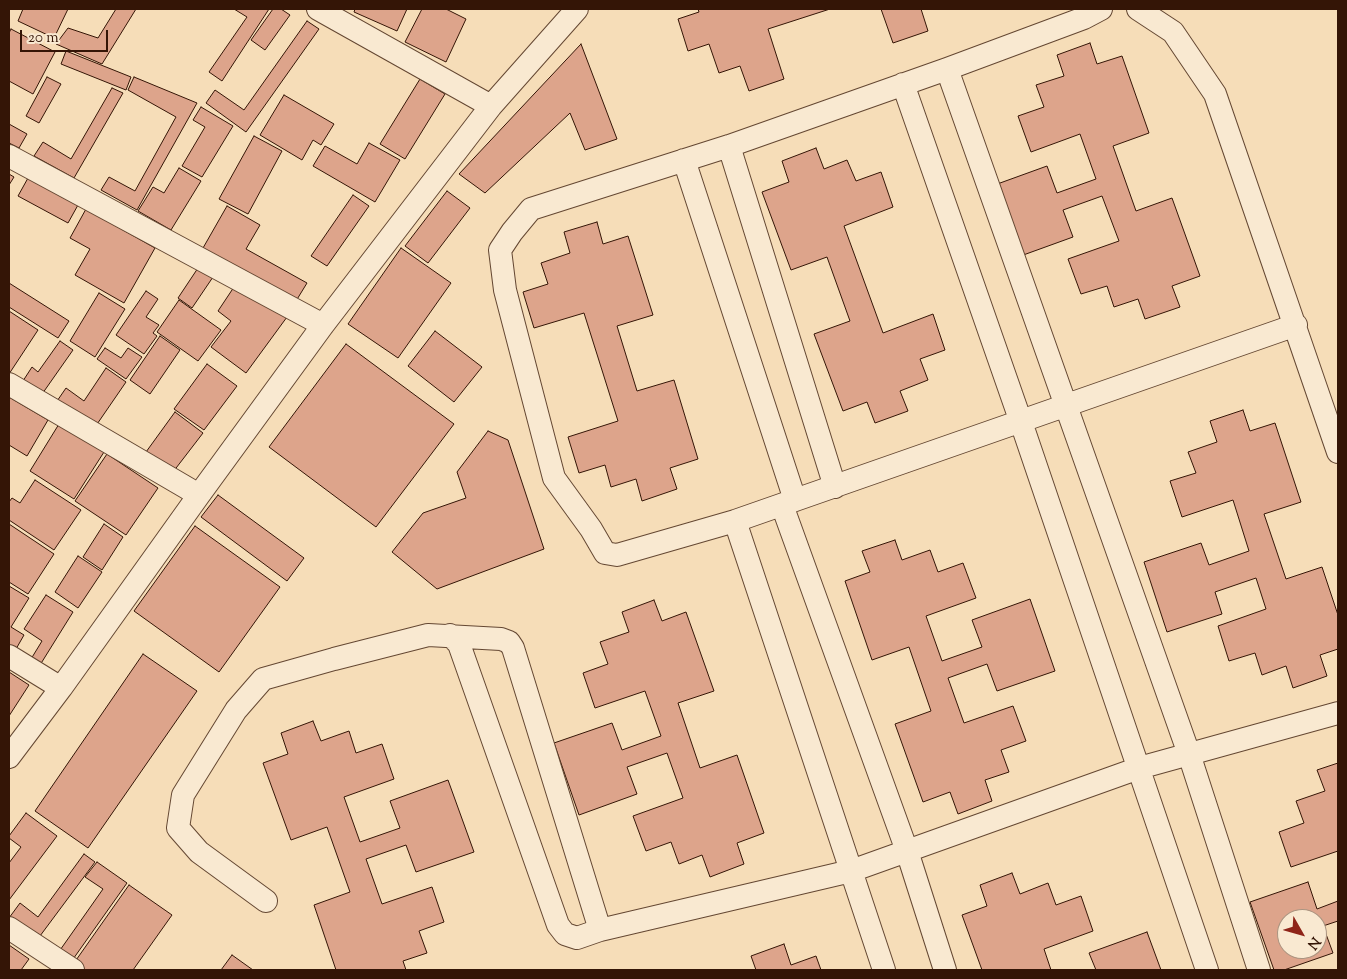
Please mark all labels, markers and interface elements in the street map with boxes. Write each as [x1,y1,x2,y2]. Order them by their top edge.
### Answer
scale bar [22,20,110,52]
text: 20 m [28,28,59,49]
north arrow [1277,909,1327,959]
text: N [1302,932,1324,953]

